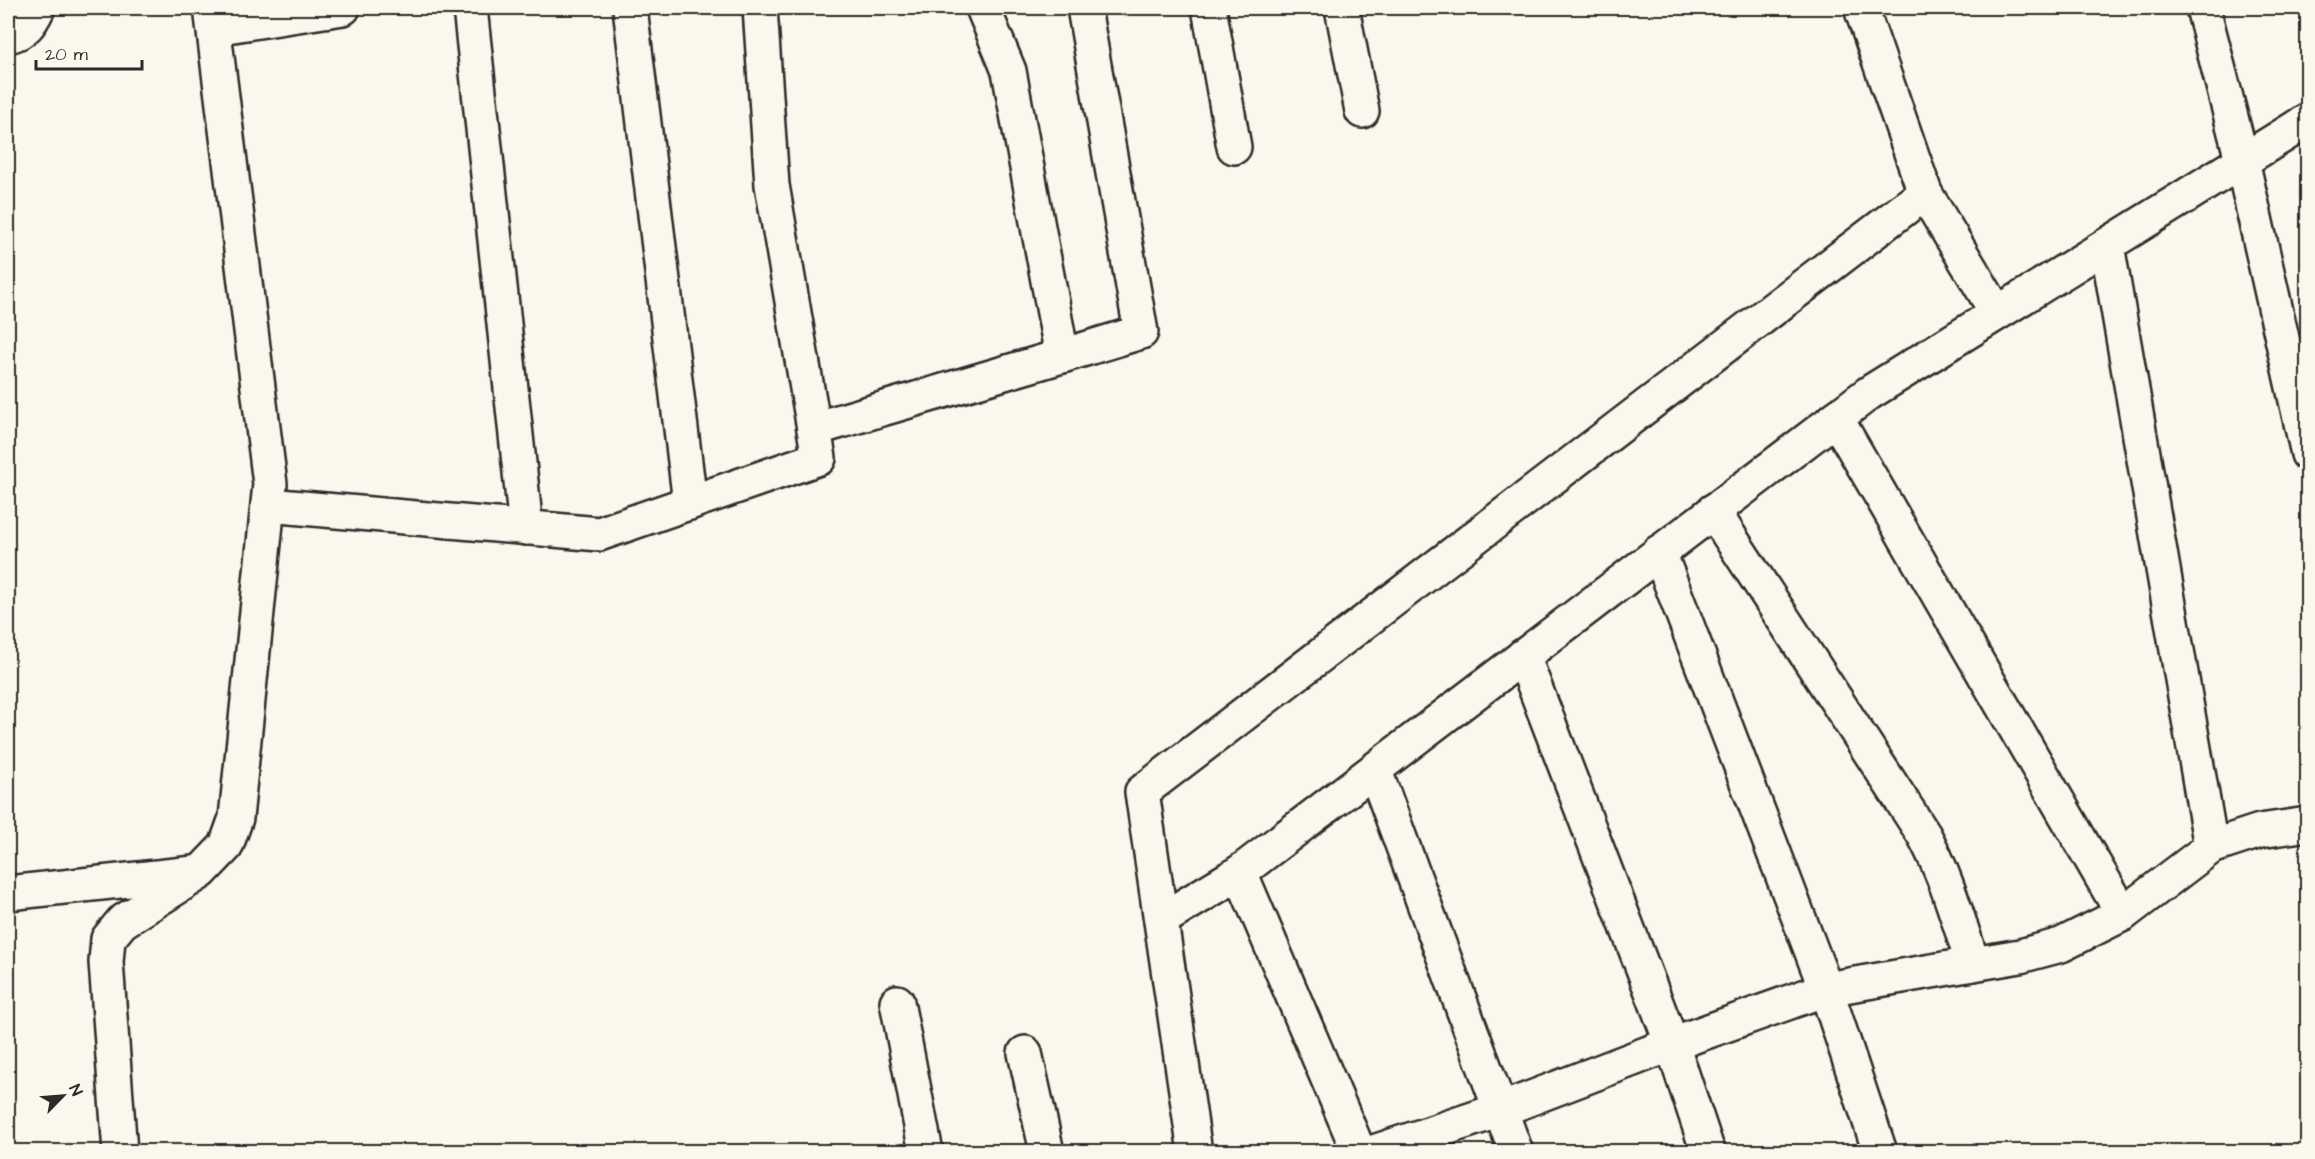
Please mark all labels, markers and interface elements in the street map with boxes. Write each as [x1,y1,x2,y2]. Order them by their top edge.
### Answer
scale bar [36,33,142,71]
text: 20 m [45,42,88,67]
north arrow [33,1066,93,1126]
text: N [64,1081,88,1099]

